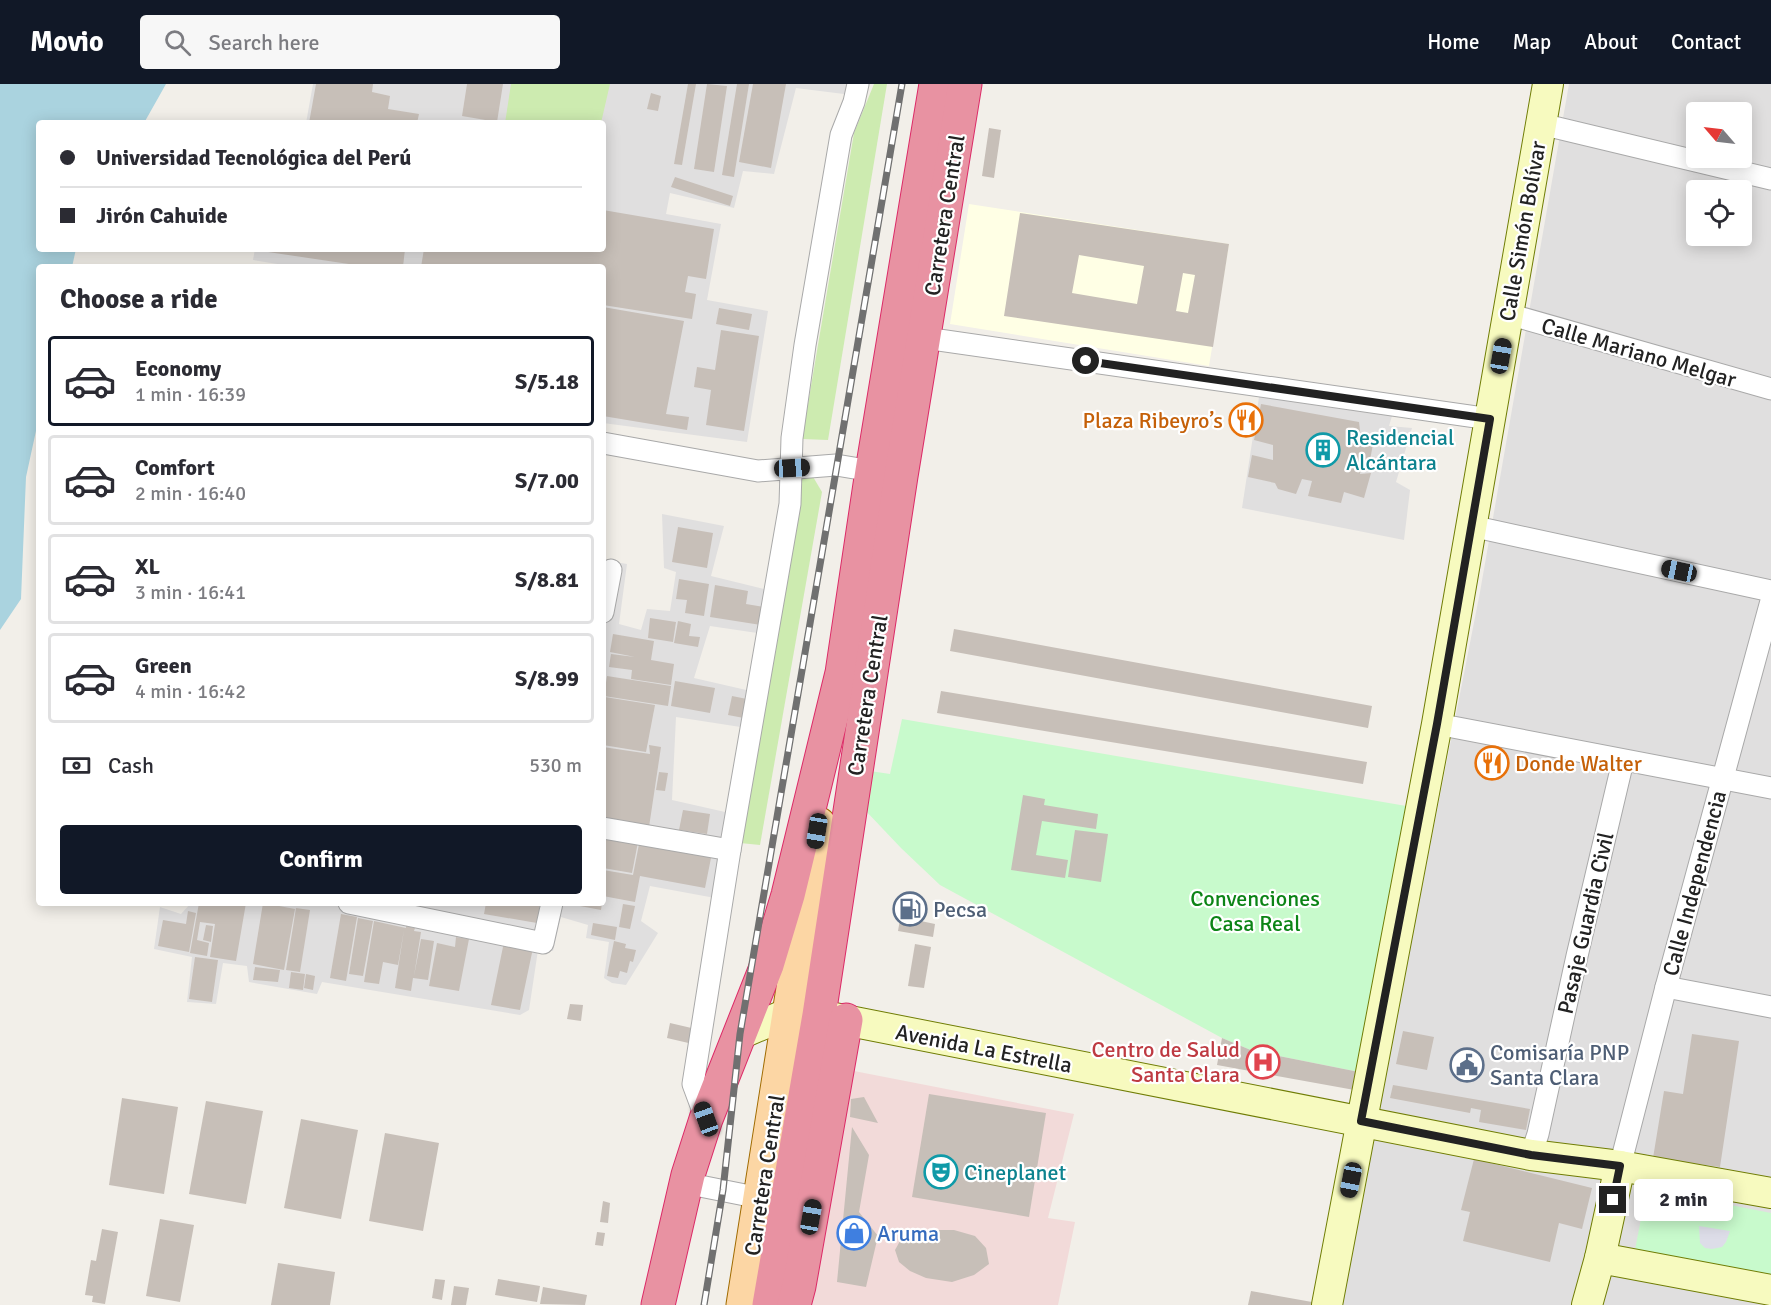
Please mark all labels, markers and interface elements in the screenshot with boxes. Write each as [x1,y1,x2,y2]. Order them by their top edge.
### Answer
search box [140,15,560,69]
text: Movio [30,25,104,59]
icon: search [161,26,194,59]
text: Search here [209,29,320,56]
text: Home [1427,29,1480,55]
text: Map [1513,29,1551,55]
text: About [1584,29,1638,55]
text: Contact [1671,29,1741,55]
north arrow [1686,102,1752,168]
map controls [1686,102,1752,246]
street label: Carretera Central [918,133,971,298]
street label: Calle Simón Bolívar [1493,139,1552,323]
text: Universidad Tecnológica del Perú [96,144,411,171]
button: locate [1686,180,1752,246]
text: Jirón Cahuide [96,202,228,229]
text: Choose a ride [60,283,218,316]
street label: Calle Mariano Melgar [1538,312,1739,393]
car [1489,337,1513,375]
route start [1072,347,1099,374]
icon: car [63,354,117,408]
text: Economy [135,355,221,382]
text: S/5.18 [515,368,579,395]
text: 1 min · 16:39 [135,382,246,407]
restaurant icon: Plaza Ribeyro’s [1228,402,1264,438]
place label: Plaza Ribeyro’s [1083,407,1223,434]
place label: Residencial Alcántara [1346,424,1454,476]
building icon: Residencial Alcántara [1305,432,1341,468]
icon: car [63,453,117,507]
text: Comfort [135,454,215,481]
car [774,458,810,478]
text: S/7.00 [515,467,579,494]
text: 2 min · 16:40 [135,481,246,506]
icon: car [63,552,117,606]
text: XL [135,553,160,580]
car [1660,558,1698,584]
text: S/8.81 [515,566,579,593]
text: 3 min · 16:41 [135,580,246,605]
street label: Carretera Central [841,613,894,778]
icon: car [63,651,117,705]
text: Green [135,652,192,679]
text: S/8.99 [515,665,579,692]
text: 4 min · 16:42 [135,679,246,704]
restaurant icon: Donde Walter [1474,745,1510,781]
icon: cash [60,749,93,782]
place label: Donde Walter [1515,750,1642,777]
text: Cash [108,752,154,779]
text: 530 m [529,753,582,778]
street label: Calle Independencia [1657,787,1732,979]
car [805,812,829,850]
button: Confirm [60,825,582,894]
street label: Pasaje Guardia Civil [1551,830,1620,1017]
park label: Convenciones Casa Real [1190,885,1320,937]
fuel station icon: Pecsa [892,891,928,927]
place label: Pecsa [933,896,987,923]
street label: Avenida La Estrella [893,1018,1074,1079]
place label: Centro de Salud Santa Clara [1091,1036,1240,1088]
place label: Comisaría PNP Santa Clara [1490,1039,1629,1091]
hospital icon: Centro de Salud Santa Clara [1245,1044,1281,1080]
public building icon: Comisaría PNP Santa Clara [1449,1047,1485,1083]
street label: Carretera Central [738,1093,791,1258]
car [691,1099,721,1139]
theatre icon: Cineplanet [923,1154,959,1190]
place label: Cineplanet [964,1159,1067,1186]
car [1339,1161,1363,1199]
callout: 2 min [1634,1179,1733,1221]
route end [1599,1186,1626,1213]
text: 2 min [1659,1187,1708,1212]
car [799,1198,823,1236]
shop icon: Aruma [836,1215,872,1251]
place label: Aruma [877,1220,939,1247]

